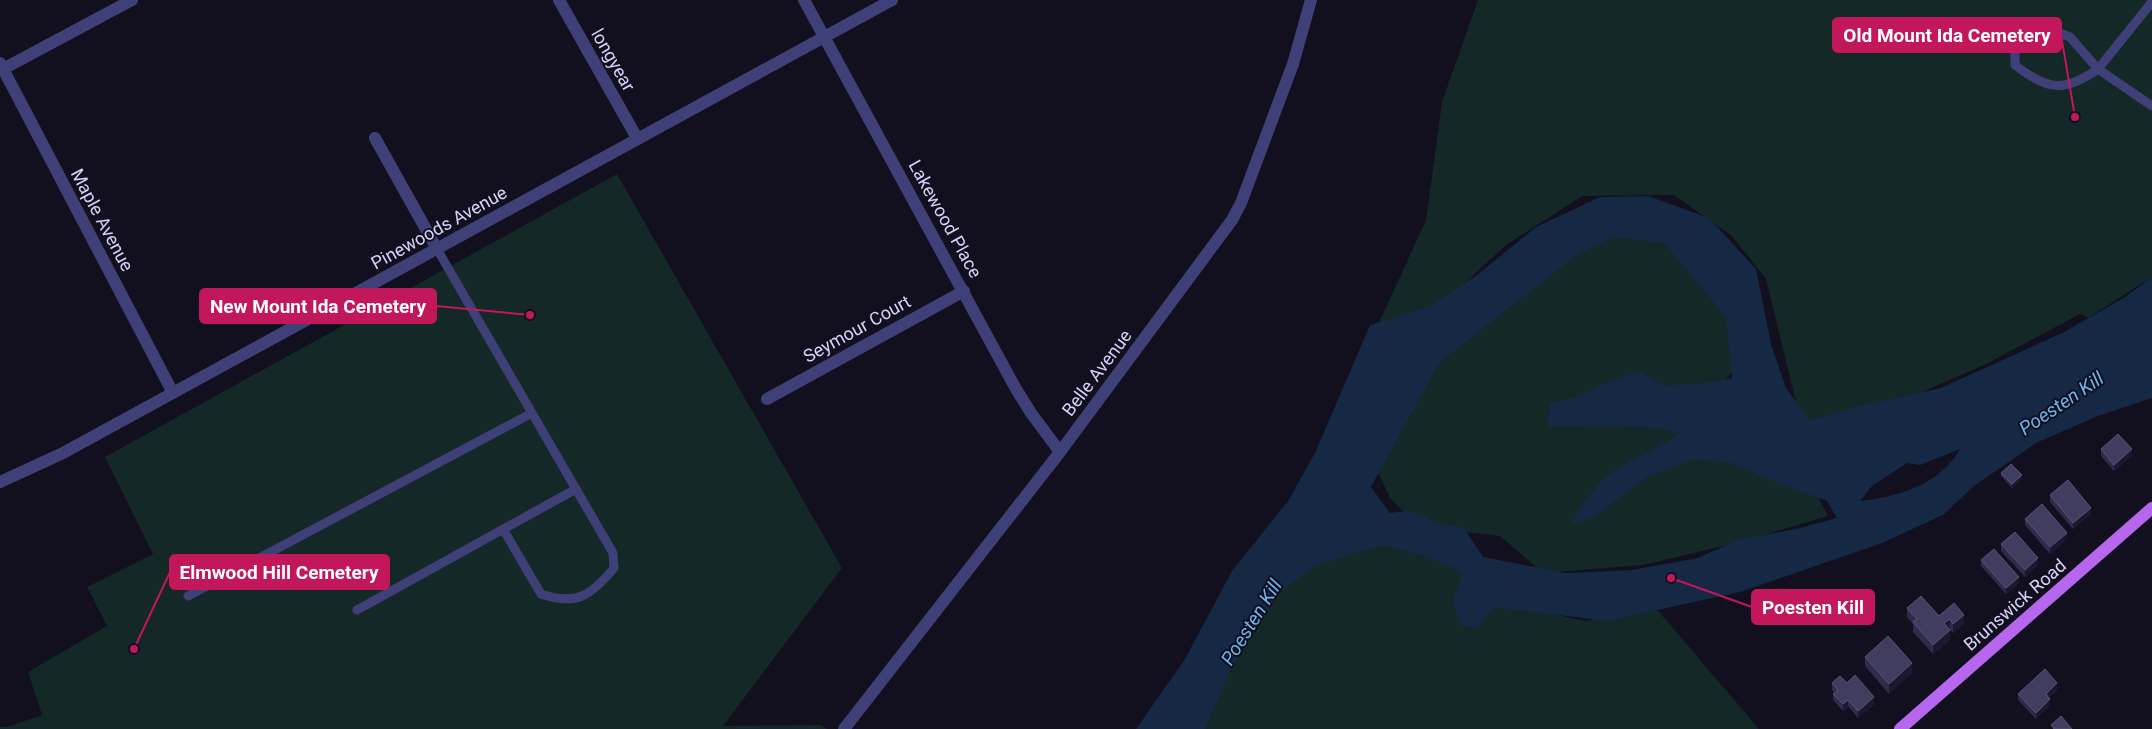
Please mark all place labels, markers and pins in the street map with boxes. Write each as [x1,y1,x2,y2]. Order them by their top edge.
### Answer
callout: Old Mount Ida Cemetery [1833,18,2061,52]
callout: New Mount Ida Cemetery [200,289,436,323]
callout: Elmwood Hill Cemetery [170,555,389,589]
callout: Poesten Kill [1752,590,1874,624]

